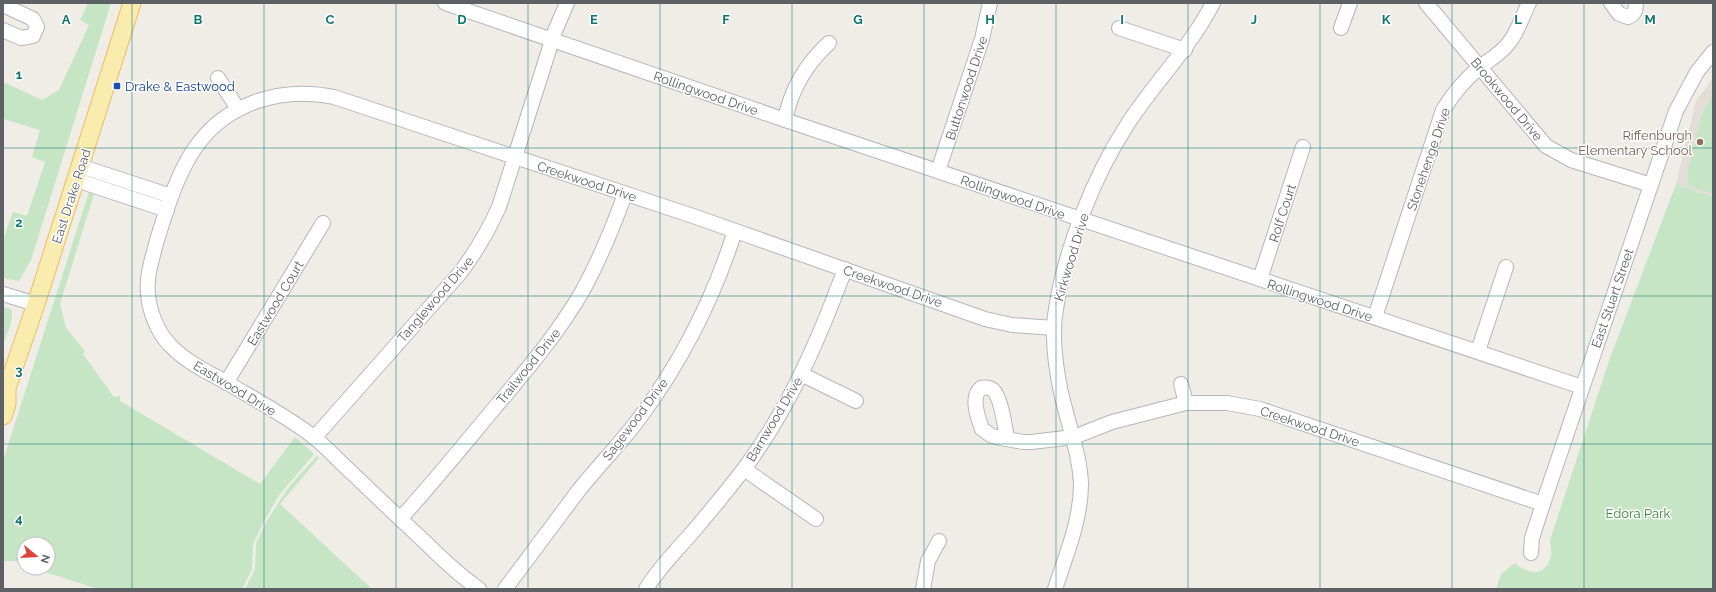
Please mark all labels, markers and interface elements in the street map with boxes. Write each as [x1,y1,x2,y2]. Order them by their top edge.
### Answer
text: A [62,12,71,27]
text: B [194,12,203,27]
text: C [326,12,335,27]
text: D [457,12,467,27]
text: E [590,12,598,27]
text: F [722,12,730,27]
text: G [853,12,863,27]
text: H [985,12,995,27]
text: I [1120,12,1124,27]
text: J [1251,12,1257,27]
text: K [1382,12,1391,27]
text: L [1514,12,1522,27]
text: M [1644,12,1656,27]
street label: Buttonwood Drive [943,34,990,142]
street label: Brookwood Drive [1468,55,1546,144]
text: 1 [16,67,23,82]
street label: Rollingwood Drive [652,69,761,119]
place label: Drake & Eastwood [125,79,235,94]
marker: Drake & Eastwood [112,81,122,91]
street label: Stonehenge Drive [1404,105,1453,213]
place label: Riffenburgh Elementary School [1578,128,1692,158]
marker: Riffenburgh Elementary School [1695,137,1705,147]
street label: East Drake Road [49,147,94,245]
street label: Creekwood Drive [535,158,639,205]
street label: Rollingwood Drive [959,173,1068,223]
street label: Rolf Court [1266,182,1299,244]
street label: Kirkwood Drive [1051,211,1092,303]
text: 2 [15,215,23,230]
street label: East Stuart Street [1588,246,1637,350]
street label: Tanglewood Drive [394,253,477,345]
street label: Eastwood Court [244,258,307,348]
street label: Creekwood Drive [841,263,945,311]
street label: Rollingwood Drive [1265,276,1375,325]
street label: Trailwood Drive [493,325,564,407]
street label: Eastwood Drive [191,358,279,419]
text: 3 [15,363,23,378]
street label: Barnwood Drive [743,374,806,464]
street label: Sagewood Drive [600,375,671,463]
street label: Creekwood Drive [1258,403,1362,450]
park label: Edora Park [1605,506,1671,521]
text: 4 [15,511,23,526]
north arrow [16,536,56,576]
text: N [38,553,53,565]

